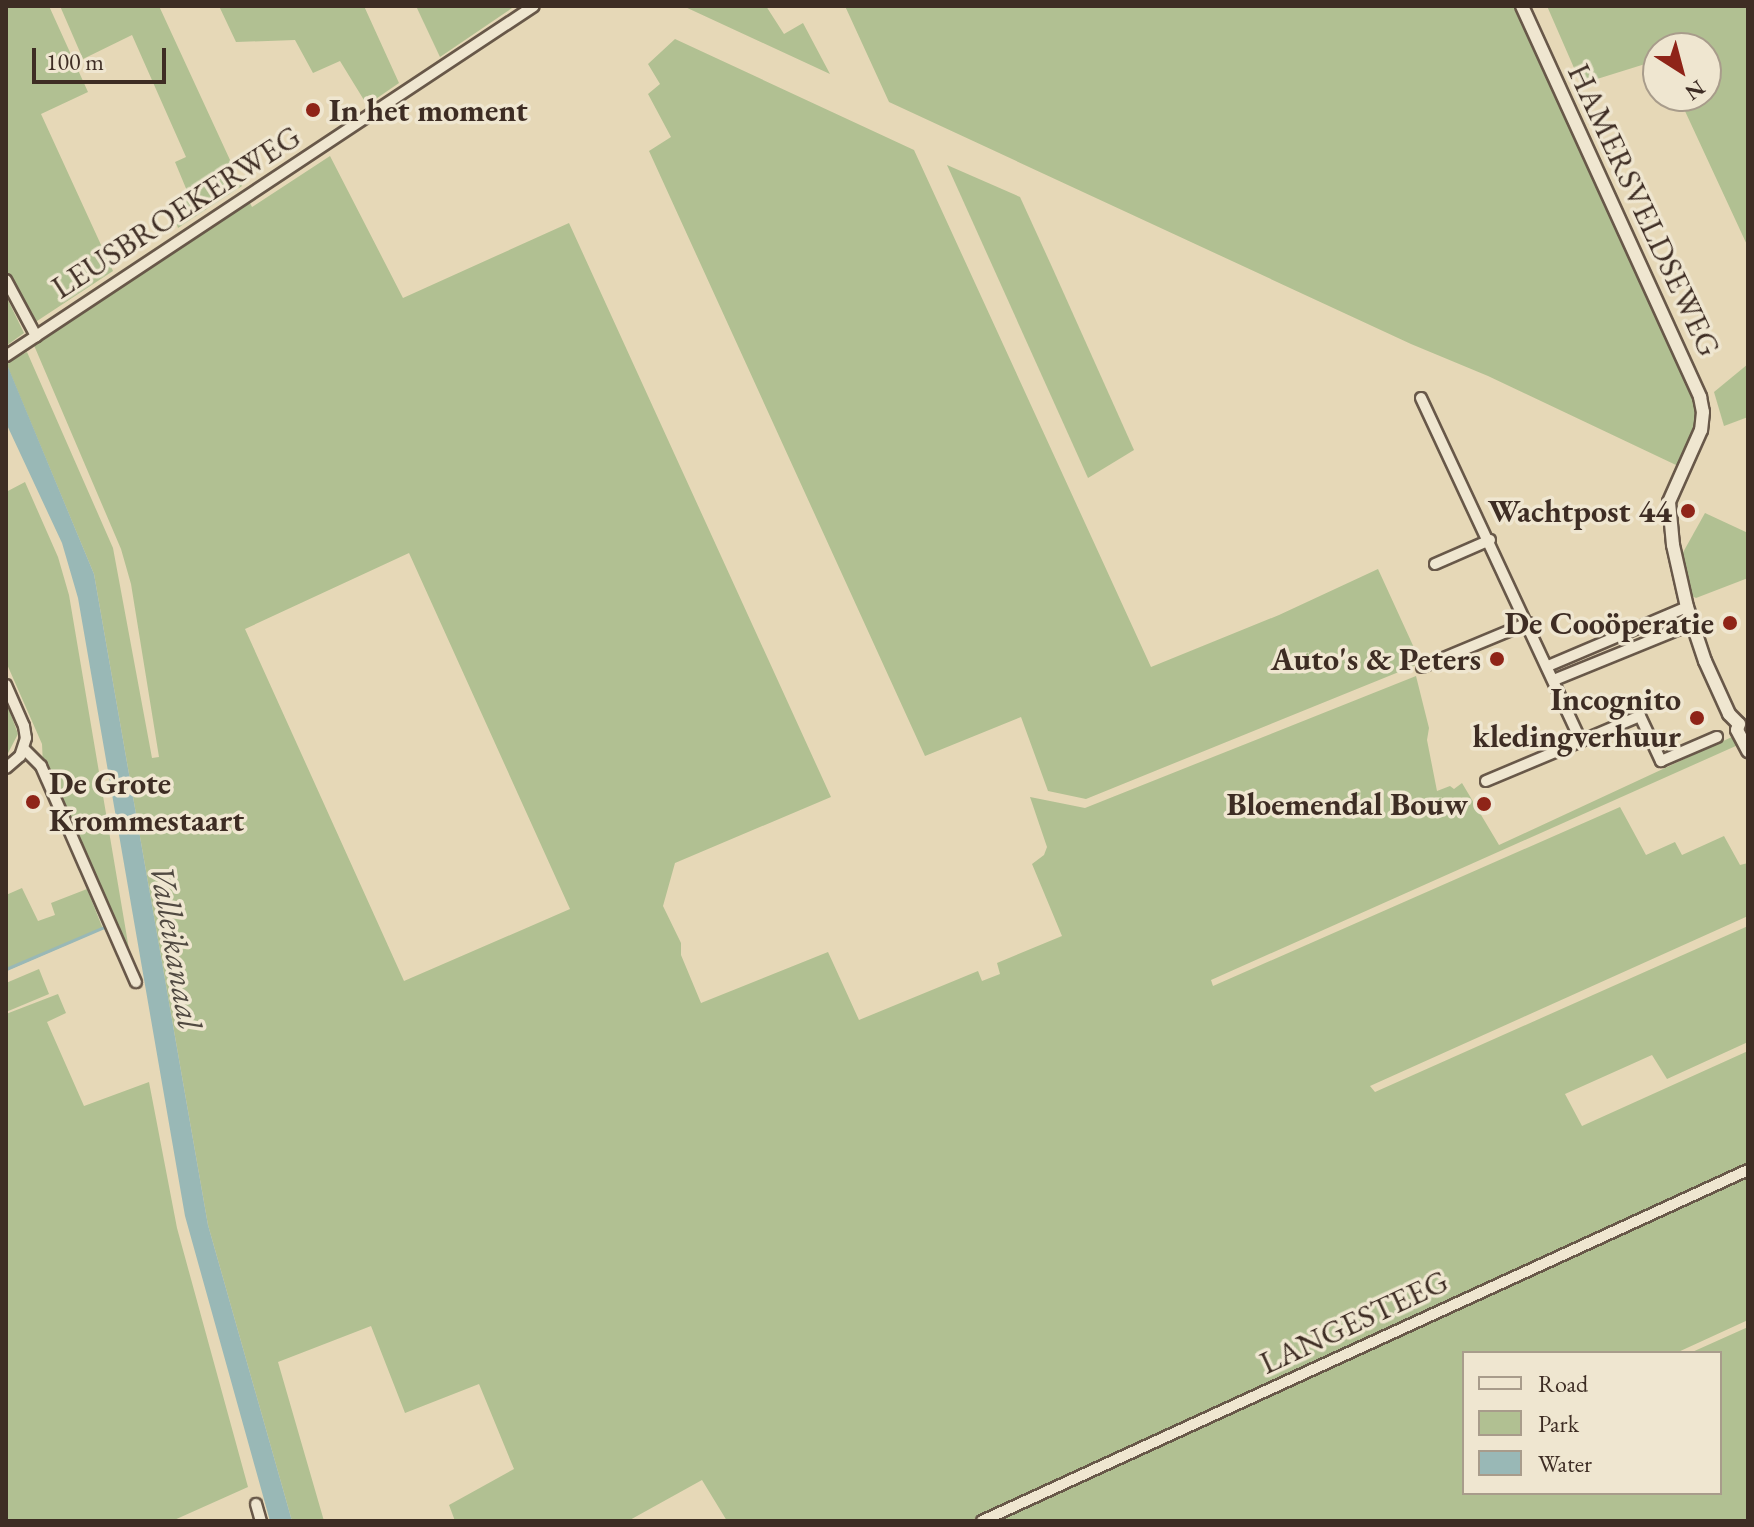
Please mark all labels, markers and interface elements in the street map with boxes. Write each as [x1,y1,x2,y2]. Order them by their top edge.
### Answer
scale bar [36,32,170,82]
north arrow [1642,32,1722,112]
text: 100 m [46,46,104,77]
street label: HAMERSVELDSEWEG [1559,58,1729,362]
text: N [1679,73,1711,107]
place label: In het moment [329,91,528,129]
marker: In het moment [304,101,322,119]
street label: LEUSBROEKERWEG [44,117,308,307]
place label: Wachtpost 44 [1488,492,1672,530]
marker: Wachtpost 44 [1679,502,1697,520]
place label: De Cooöperatie [1505,604,1714,642]
marker: De Cooöperatie [1721,614,1739,632]
place label: Auto's & Peters [1271,640,1481,678]
marker: Auto's & Peters [1488,650,1506,668]
place label: Incognito kledingverhuur [1472,681,1681,756]
marker: Incognito kledingverhuur [1688,709,1706,727]
place label: De Grote Krommestaart [49,765,244,840]
place label: Bloemendal Bouw [1226,785,1468,823]
marker: De Grote Krommestaart [24,793,42,811]
marker: Bloemendal Bouw [1475,795,1493,813]
water label: Valleikanaal [141,862,211,1032]
street label: LANGESTEEG [1254,1262,1454,1382]
legend [1462,1351,1722,1495]
text: Road [1538,1368,1588,1399]
text: Park [1538,1408,1579,1439]
text: Water [1538,1448,1592,1479]

